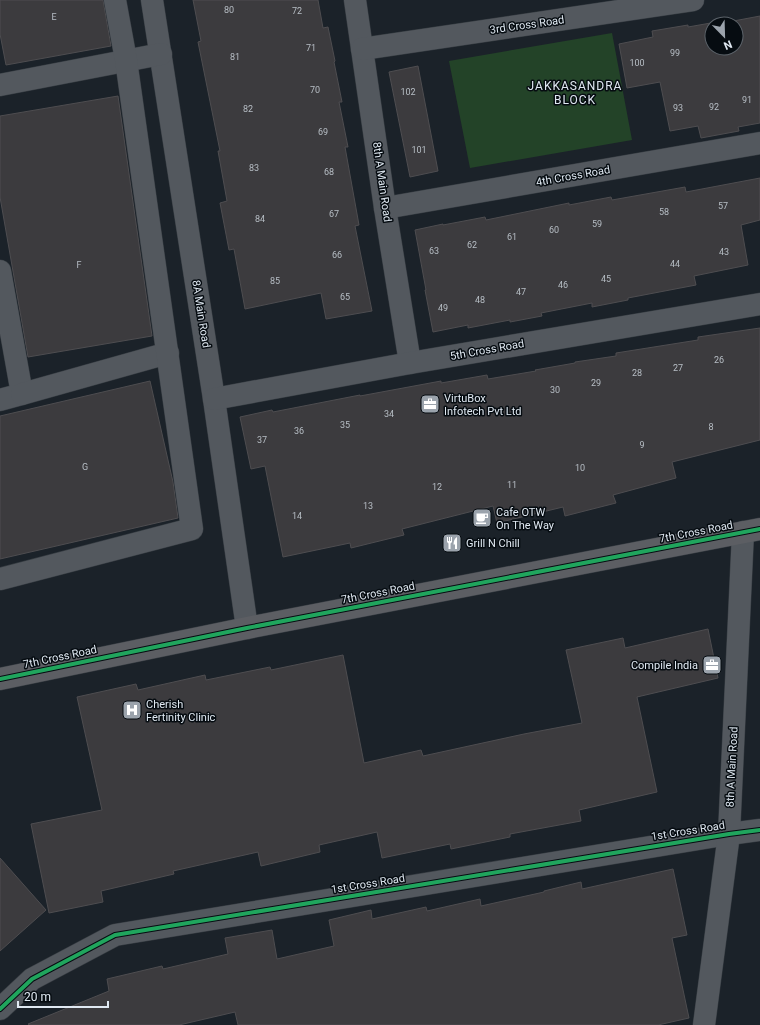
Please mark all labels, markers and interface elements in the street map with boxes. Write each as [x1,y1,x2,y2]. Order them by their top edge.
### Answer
house number: 80 [224,5,234,15]
house number: 72 [292,6,302,16]
house number: E [51,12,57,22]
street label: 3rd Cross Road [489,13,565,37]
north arrow [704,16,744,56]
text: N [721,37,734,52]
house number: 71 [306,43,316,53]
house number: 99 [670,48,680,58]
house number: 81 [230,52,240,62]
house number: 100 [629,58,645,68]
district label: JAKKASANDRA BLOCK [528,79,622,107]
house number: 70 [310,85,320,95]
house number: 102 [400,87,416,97]
house number: 91 [742,95,752,105]
house number: 92 [709,102,719,112]
house number: 93 [673,103,683,113]
house number: 82 [243,104,253,114]
house number: 69 [318,127,328,137]
street label: 8th A Main Road [370,141,394,223]
house number: 101 [411,145,427,155]
house number: 83 [249,163,259,173]
street label: 4th Cross Road [535,163,611,189]
house number: 68 [324,167,334,177]
house number: 57 [718,201,728,211]
house number: 58 [659,207,669,217]
house number: 67 [329,209,339,219]
house number: 84 [255,214,265,224]
house number: 59 [592,219,602,229]
house number: 60 [549,225,559,235]
house number: 61 [507,232,517,242]
house number: 62 [467,240,477,250]
house number: 63 [429,246,439,256]
house number: 43 [719,247,729,257]
house number: 66 [332,250,342,260]
house number: 44 [670,259,680,269]
house number: F [77,260,82,270]
house number: 45 [601,274,611,284]
house number: 85 [270,276,280,286]
street label: 8A Main Road [189,279,213,349]
house number: 46 [558,280,568,290]
house number: 47 [516,287,526,297]
house number: 65 [340,292,350,302]
house number: 48 [475,295,485,305]
house number: 49 [438,303,448,313]
street label: 5th Cross Road [449,337,525,363]
house number: 26 [714,355,724,365]
house number: 27 [673,363,683,373]
house number: 28 [632,368,642,378]
house number: 29 [591,378,601,388]
house number: 30 [550,385,560,395]
place label: VirtuBox Infotech Pvt Ltd [444,392,522,418]
office icon: VirtuBox Infotech Pvt Ltd [419,393,441,415]
house number: 34 [384,409,394,419]
house number: 35 [340,420,350,430]
house number: 8 [708,422,714,432]
house number: 36 [294,426,304,436]
house number: 37 [257,435,267,445]
house number: 9 [639,440,645,450]
house number: G [82,462,88,472]
house number: 10 [575,463,585,473]
house number: 11 [507,480,517,490]
house number: 12 [432,482,442,492]
house number: 13 [363,501,373,511]
place label: Cafe OTW On The Way [496,506,555,532]
cafe icon: Cafe OTW On The Way [471,507,493,529]
house number: 14 [292,511,302,521]
street label: 7th Cross Road [658,518,734,546]
restaurant icon: Grill N Chill [441,532,463,554]
place label: Grill N Chill [466,537,520,550]
street label: 7th Cross Road [340,579,416,607]
street label: 7th Cross Road [22,643,98,671]
office icon: Compile India [701,654,723,676]
place label: Compile India [631,659,698,672]
place label: Cherish Fertinity Clinic [146,698,216,724]
hospital icon: Cherish Fertinity Clinic [121,699,143,721]
street label: 8th A Main Road [723,726,741,808]
street label: 1st Cross Road [650,819,726,843]
street label: 1st Cross Road [330,872,406,896]
scale bar [18,983,108,1009]
text: 20 m [24,990,51,1004]

